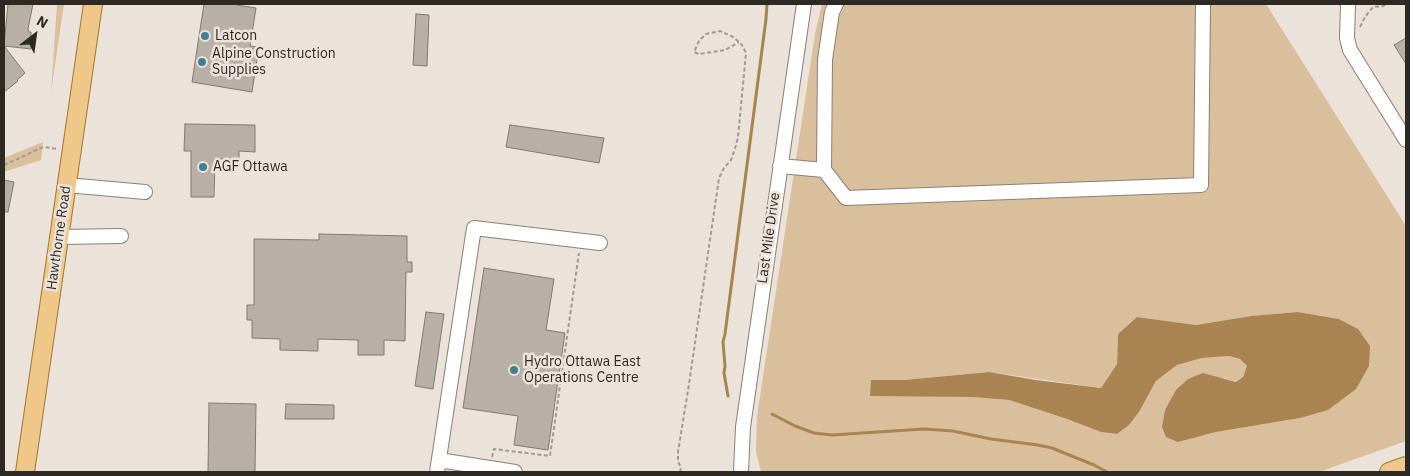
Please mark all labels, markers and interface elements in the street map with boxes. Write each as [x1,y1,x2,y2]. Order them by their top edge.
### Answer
north arrow [10,10,60,60]
text: N [34,12,51,32]
place label: Latcon [215,28,257,44]
marker: Latcon [199,30,211,42]
place label: Alpine Construction Supplies [212,46,336,78]
marker: Alpine Construction Supplies [196,56,208,68]
place label: AGF Ottawa [213,159,288,175]
marker: AGF Ottawa [197,161,209,173]
street label: Hawthorne Road [43,185,75,291]
street label: Last Mile Drive [754,191,784,285]
place label: Hydro Ottawa East Operations Centre [524,354,641,387]
marker: Hydro Ottawa East Operations Centre [508,364,520,376]

